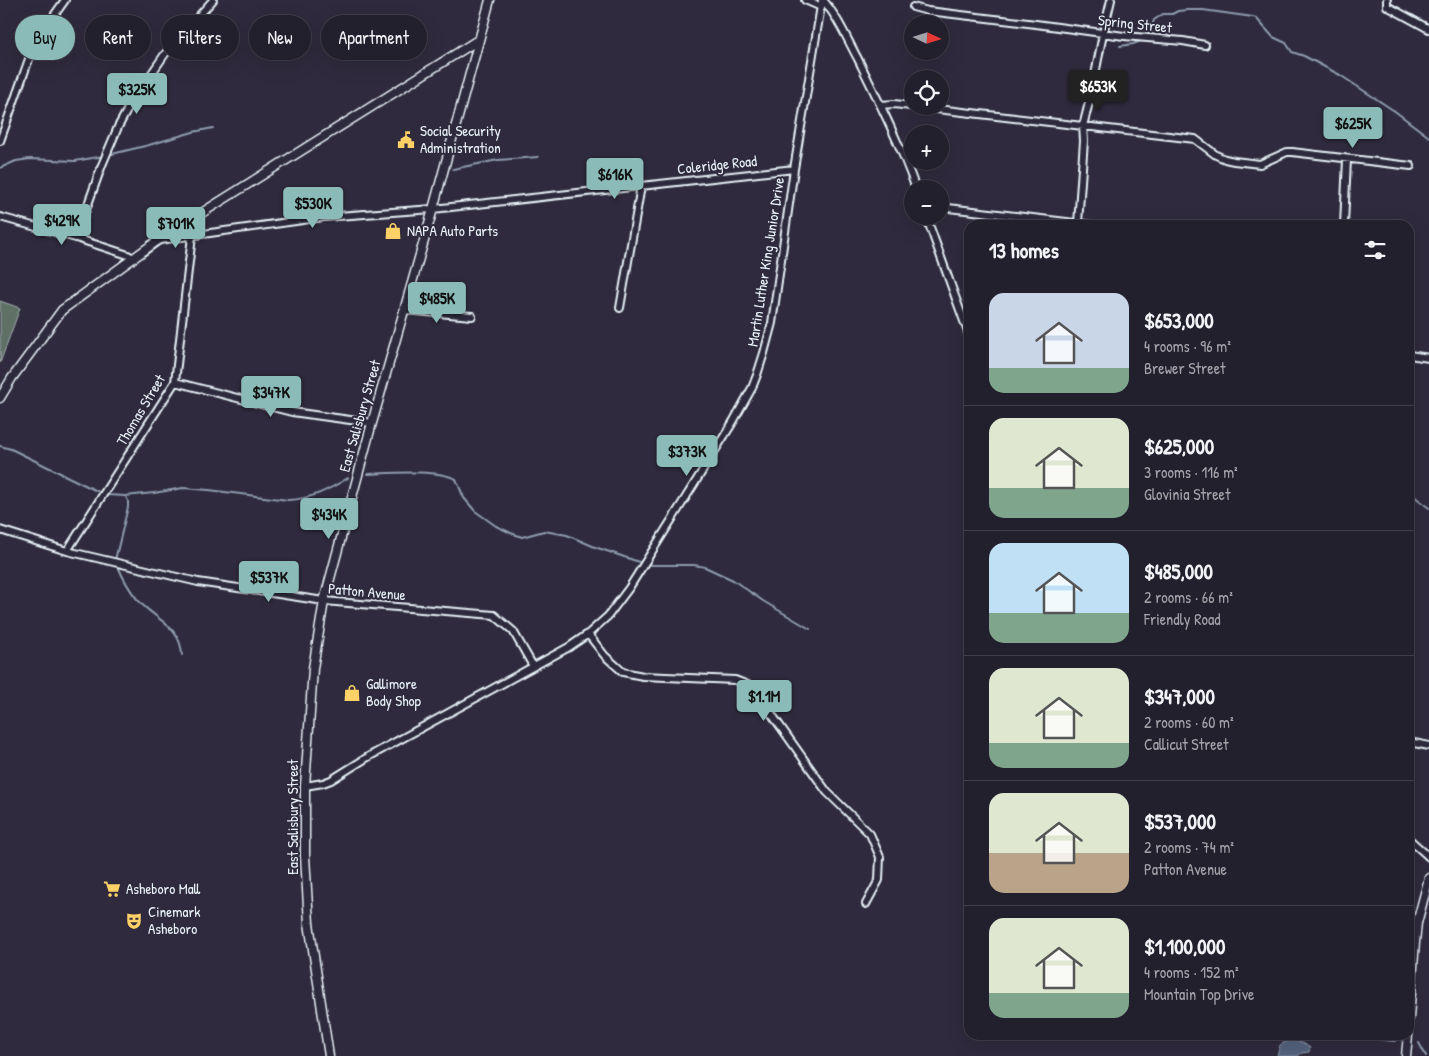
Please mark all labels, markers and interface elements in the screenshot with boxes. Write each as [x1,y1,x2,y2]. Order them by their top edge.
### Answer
street label: Spring Street [1097,9,1174,38]
chip: Buy [15,15,75,60]
chip: Rent [85,15,151,60]
chip: Filters [161,15,239,60]
chip: New [249,15,311,60]
chip: Apartment [321,15,427,60]
north arrow [904,15,949,60]
map controls [904,15,949,225]
button: locate [904,70,949,115]
pin: $653K [1063,70,1133,112]
pin: $325K [102,72,172,115]
text: $653K [1080,75,1116,97]
text: $325K [118,78,156,100]
pin: $625K [1318,106,1388,149]
text: $625K [1334,112,1372,134]
place label: Social Security Administration [420,120,501,158]
button: + [904,125,949,170]
public building icon: Social Security Administration [396,130,416,150]
street label: Coleridge Road [676,150,758,179]
pin: $616K [580,158,650,200]
text: $616K [597,163,633,185]
street label: Martin Luther King Junior Drive [742,176,789,348]
button: − [904,180,949,225]
pin: $530K [278,186,348,229]
text: $530K [294,192,332,214]
pin: $429K [27,204,97,246]
pin: $701K [141,206,211,249]
text: $429K [44,209,80,231]
text: $701K [157,212,195,234]
place label: NAPA Auto Parts [407,220,498,241]
shop icon: NAPA Auto Parts [383,221,403,241]
text: 13 homes [989,236,1059,265]
icon: filters [1361,236,1389,264]
pin: $485K [402,282,472,324]
text: $485K [419,287,455,309]
text: $653,000 [1144,306,1214,335]
icon: home [1029,313,1089,373]
text: 4 rooms · 96 m² [1144,335,1231,357]
street label: East Salisbury Street [334,357,386,474]
text: Brewer Street [1144,357,1226,379]
street label: Thomas Street [111,370,170,449]
pin: $347K [236,376,306,418]
text: $347K [252,381,290,403]
text: $625,000 [1144,432,1214,461]
pin: $373K [652,434,722,477]
icon: home [1029,438,1089,498]
text: $373K [668,440,706,462]
text: 3 rooms · 116 m² [1144,461,1238,483]
text: Glovinia Street [1144,483,1230,505]
pin: $434K [294,498,364,540]
text: $434K [311,503,347,525]
text: $485,000 [1144,557,1213,586]
pin: $537K [234,560,304,603]
icon: home [1029,563,1089,623]
text: $537K [250,566,288,588]
street label: Patton Avenue [327,578,407,605]
text: 2 rooms · 66 m² [1144,586,1233,608]
text: Friendly Road [1144,608,1221,630]
place label: Gallimore Body Shop [366,673,422,711]
pin: $1.1M [729,680,799,722]
text: $347,000 [1144,682,1215,711]
shop icon: Gallimore Body Shop [342,683,362,703]
text: $1.1M [748,685,780,707]
icon: home [1029,688,1089,748]
text: 2 rooms · 60 m² [1144,711,1234,733]
text: Callicut Street [1144,733,1229,755]
street label: East Salisbury Street [282,758,303,875]
text: $537,000 [1144,807,1216,836]
icon: home [1029,813,1089,873]
text: 2 rooms · 74 m² [1144,836,1234,858]
text: Patton Avenue [1144,858,1227,880]
place label: Asheboro Mall [126,878,201,899]
supermarket icon: Asheboro Mall [102,879,122,899]
place label: Cinemark Asheboro [148,901,200,939]
theatre icon: Cinemark Asheboro [124,911,144,931]
text: $1,100,000 [1144,932,1225,961]
icon: home [1029,938,1089,998]
text: 4 rooms · 152 m² [1144,961,1239,983]
text: Mountain Top Drive [1144,983,1254,1005]

